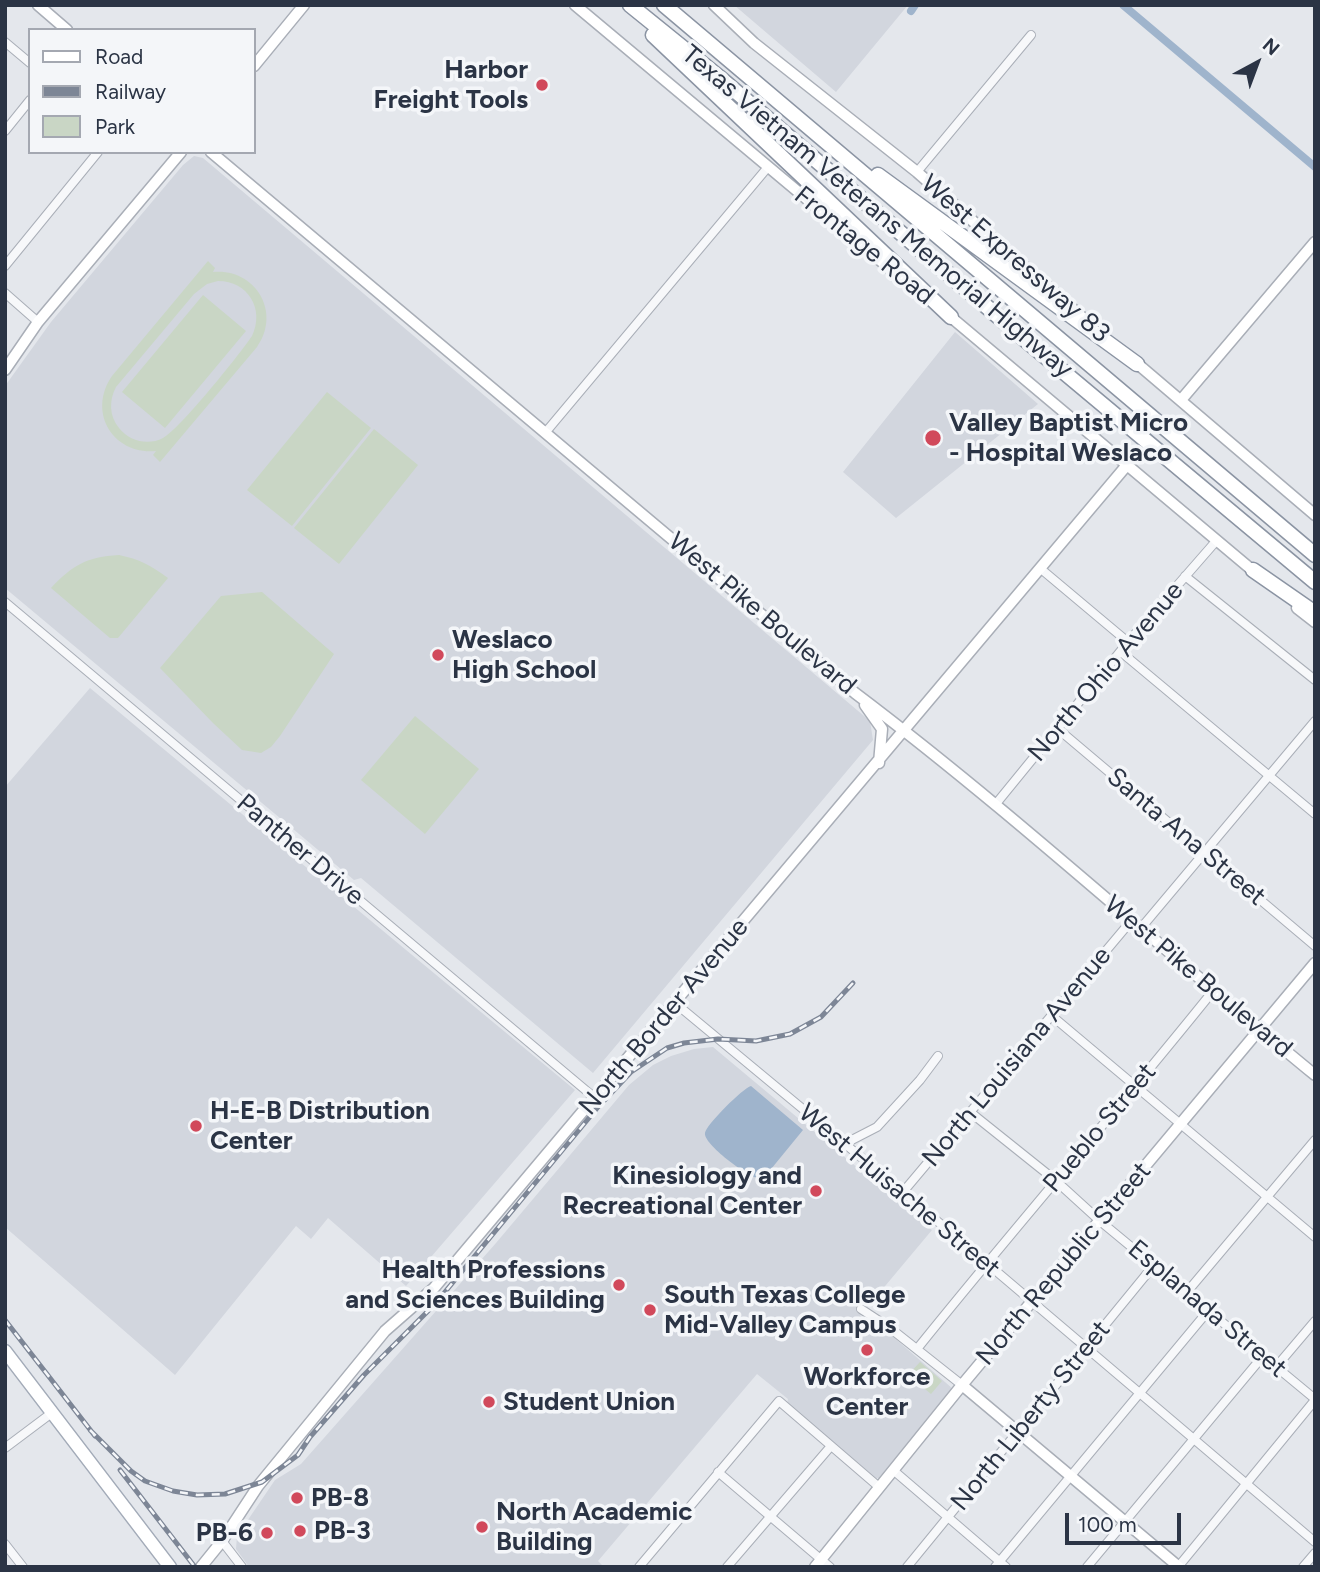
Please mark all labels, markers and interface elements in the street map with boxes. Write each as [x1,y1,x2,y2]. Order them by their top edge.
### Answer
legend [28,28,256,154]
north arrow [1222,28,1292,98]
text: N [1258,33,1284,60]
street label: Texas Vietnam Veterans Memorial Highway [675,39,1079,385]
text: Road [95,44,143,69]
place label: Harbor Freight Tools [374,54,528,116]
marker: Harbor Freight Tools [534,77,550,93]
text: Railway [95,79,166,104]
text: Park [95,114,135,139]
street label: West Expressway 83 [914,168,1116,350]
street label: Frontage Road [788,180,940,312]
place label: Valley Baptist Micro - Hospital Weslaco [949,407,1188,468]
marker: Valley Baptist Micro - Hospital Weslaco [923,428,943,448]
street label: West Pike Boulevard [662,526,862,702]
street label: North Ohio Avenue [1022,576,1190,768]
place label: Weslaco High School [452,624,596,686]
marker: Weslaco High School [430,647,446,663]
street label: Santa Ana Street [1100,761,1272,913]
street label: Panther Drive [230,788,370,912]
street label: West Pike Boulevard [1098,889,1298,1065]
street label: North Border Avenue [573,912,755,1122]
street label: North Louisiana Avenue [916,941,1118,1173]
street label: Pueblo Street [1037,1057,1163,1199]
place label: H-E-B Distribution Center [210,1095,430,1156]
street label: West Huisache Street [792,1097,1006,1285]
marker: H-E-B Distribution Center [188,1118,204,1134]
street label: North Republic Street [970,1156,1158,1372]
place label: Kinesiology and Recreational Center [562,1160,802,1222]
marker: Kinesiology and Recreational Center [808,1183,824,1199]
street label: Esplanada Street [1121,1234,1293,1384]
place label: Health Professions and Sciences Building [345,1254,605,1316]
marker: Health Professions and Sciences Building [611,1277,627,1293]
place label: South Texas College Mid-Valley Campus [664,1279,905,1340]
marker: South Texas College Mid-Valley Campus [642,1302,658,1318]
street label: North Liberty Street [945,1315,1117,1517]
marker: Workforce Center [859,1342,875,1358]
place label: Workforce Center [804,1361,930,1422]
place label: Student Union [503,1386,675,1418]
marker: Student Union [481,1394,497,1410]
place label: PB-8 [311,1482,369,1514]
marker: PB-8 [289,1490,305,1506]
place label: North Academic Building [496,1496,692,1558]
scale bar [1068,1498,1184,1542]
text: 100 m [1078,1512,1137,1537]
place label: PB-3 [314,1515,371,1547]
place label: PB-6 [196,1517,253,1549]
marker: North Academic Building [474,1519,490,1535]
marker: PB-3 [292,1523,308,1539]
marker: PB-6 [259,1525,275,1541]

